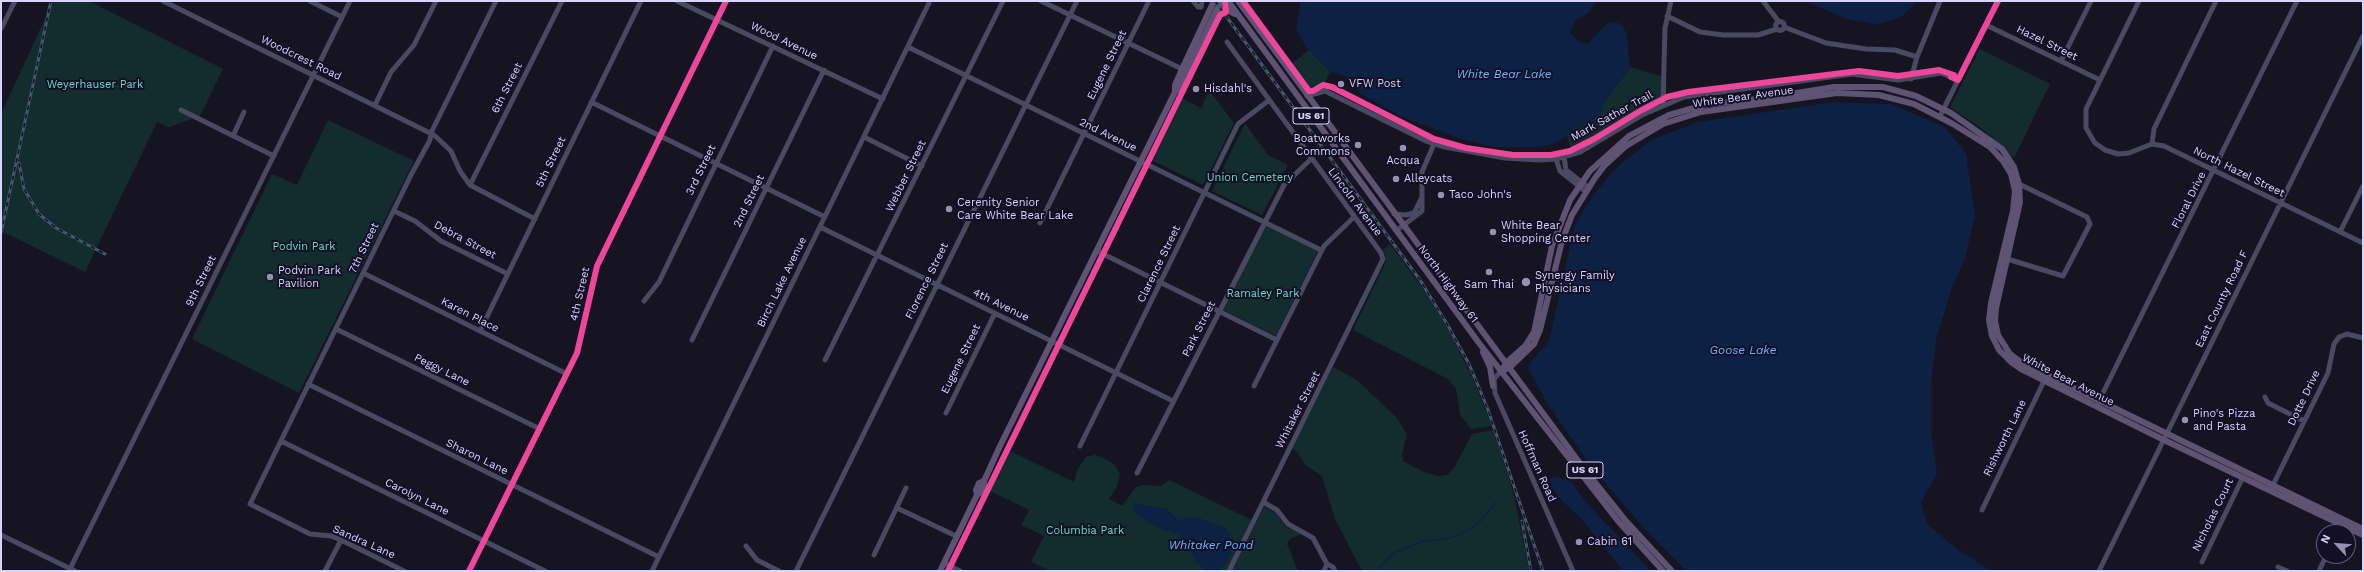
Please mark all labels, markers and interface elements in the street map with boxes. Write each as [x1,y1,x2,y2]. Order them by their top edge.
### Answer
street label: Wood Avenue [748,19,820,63]
street label: Hazel Street [2014,22,2080,64]
street label: Eugene Street [1084,28,1130,102]
street label: Woodcrest Road [259,33,343,83]
street label: 6th Street [489,61,525,115]
water label: White Bear Lake [1456,67,1552,81]
place label: VFW Post [1349,77,1401,91]
park label: Weyerhauser Park [47,78,143,92]
marker: VFW Post [1336,79,1346,89]
place label: Hisdahl's [1204,82,1252,96]
street label: White Bear Avenue [1692,83,1794,111]
marker: Hisdahl's [1191,84,1201,94]
street label: Mark Sather Trail [1569,88,1655,144]
road number: US 61 [1293,108,1329,124]
street label: 2nd Avenue [1077,115,1139,155]
place label: Boatworks Commons [1294,132,1350,158]
street label: 5th Street [533,135,569,189]
street label: Webber Street [883,138,929,214]
marker: Boatworks Commons [1353,140,1363,150]
street label: 3rd Street [683,143,719,197]
marker: Acqua [1398,143,1408,153]
street label: North Hazel Street [2191,144,2287,200]
place label: Acqua [1386,154,1420,168]
street label: Lincoln Avenue [1325,165,1385,239]
street label: Floral Drive [2169,170,2209,230]
park label: Union Cemetery [1207,171,1293,185]
place label: Alleycats [1404,172,1452,186]
street label: 2nd Street [731,173,767,229]
marker: Alleycats [1391,174,1401,184]
place label: Taco John's [1449,188,1512,202]
marker: Taco John's [1436,190,1446,200]
place label: Cerenity Senior Care White Bear Lake [957,196,1073,222]
marker: Cerenity Senior Care White Bear Lake [944,204,954,214]
street label: Debra Street [432,218,498,262]
place label: White Bear Shopping Center [1501,219,1591,245]
street label: 7th Street [346,221,382,275]
street label: Clarence Street [1135,223,1183,305]
marker: White Bear Shopping Center [1488,227,1498,237]
street label: Birch Lake Avenue [754,235,810,329]
park label: Podvin Park [273,240,335,254]
street label: Florence Street [903,241,951,321]
street label: North Highway 61 [1415,243,1481,325]
street label: East County Road F [2193,248,2251,350]
street label: 9th Street [183,253,219,309]
place label: Podvin Park Pavilion [278,264,341,290]
street label: 4th Street [567,266,593,322]
marker: Sam Thai [1484,267,1494,277]
place label: Synergy Family Physicians [1535,269,1615,295]
marker: Podvin Park Pavilion [265,272,275,282]
marker: Synergy Family Physicians [1520,276,1532,288]
place label: Sam Thai [1464,278,1514,292]
street label: 4th Avenue [971,286,1031,324]
park label: Ramaley Park [1227,287,1299,301]
street label: Karen Place [439,295,501,335]
street label: Park Street [1179,299,1219,359]
street label: Eugene Street [938,322,984,396]
water label: Goose Lake [1710,343,1776,357]
street label: Peggy Lane [412,351,472,389]
street label: White Bear Avenue [2020,351,2116,409]
street label: Dotte Drive [2285,368,2323,428]
street label: Whitaker Street [1273,369,1323,451]
street label: Rishworth Lane [1981,398,2029,478]
place label: Pino's Pizza and Pasta [2193,407,2255,433]
marker: Pino's Pizza and Pasta [2180,415,2190,425]
street label: Hoffman Road [1515,428,1559,504]
street label: Sharon Lane [444,436,510,478]
road number: US 61 [1567,462,1603,478]
street label: Carolyn Lane [383,476,451,518]
street label: Nicholas Court [2190,476,2236,554]
street label: Sandra Lane [331,522,397,562]
park label: Columbia Park [1046,524,1124,538]
north arrow [2316,524,2356,564]
text: N [2318,532,2333,545]
place label: Cabin 61 [1587,535,1632,549]
marker: Cabin 61 [1574,537,1584,547]
water label: Whitaker Pond [1169,538,1253,552]

